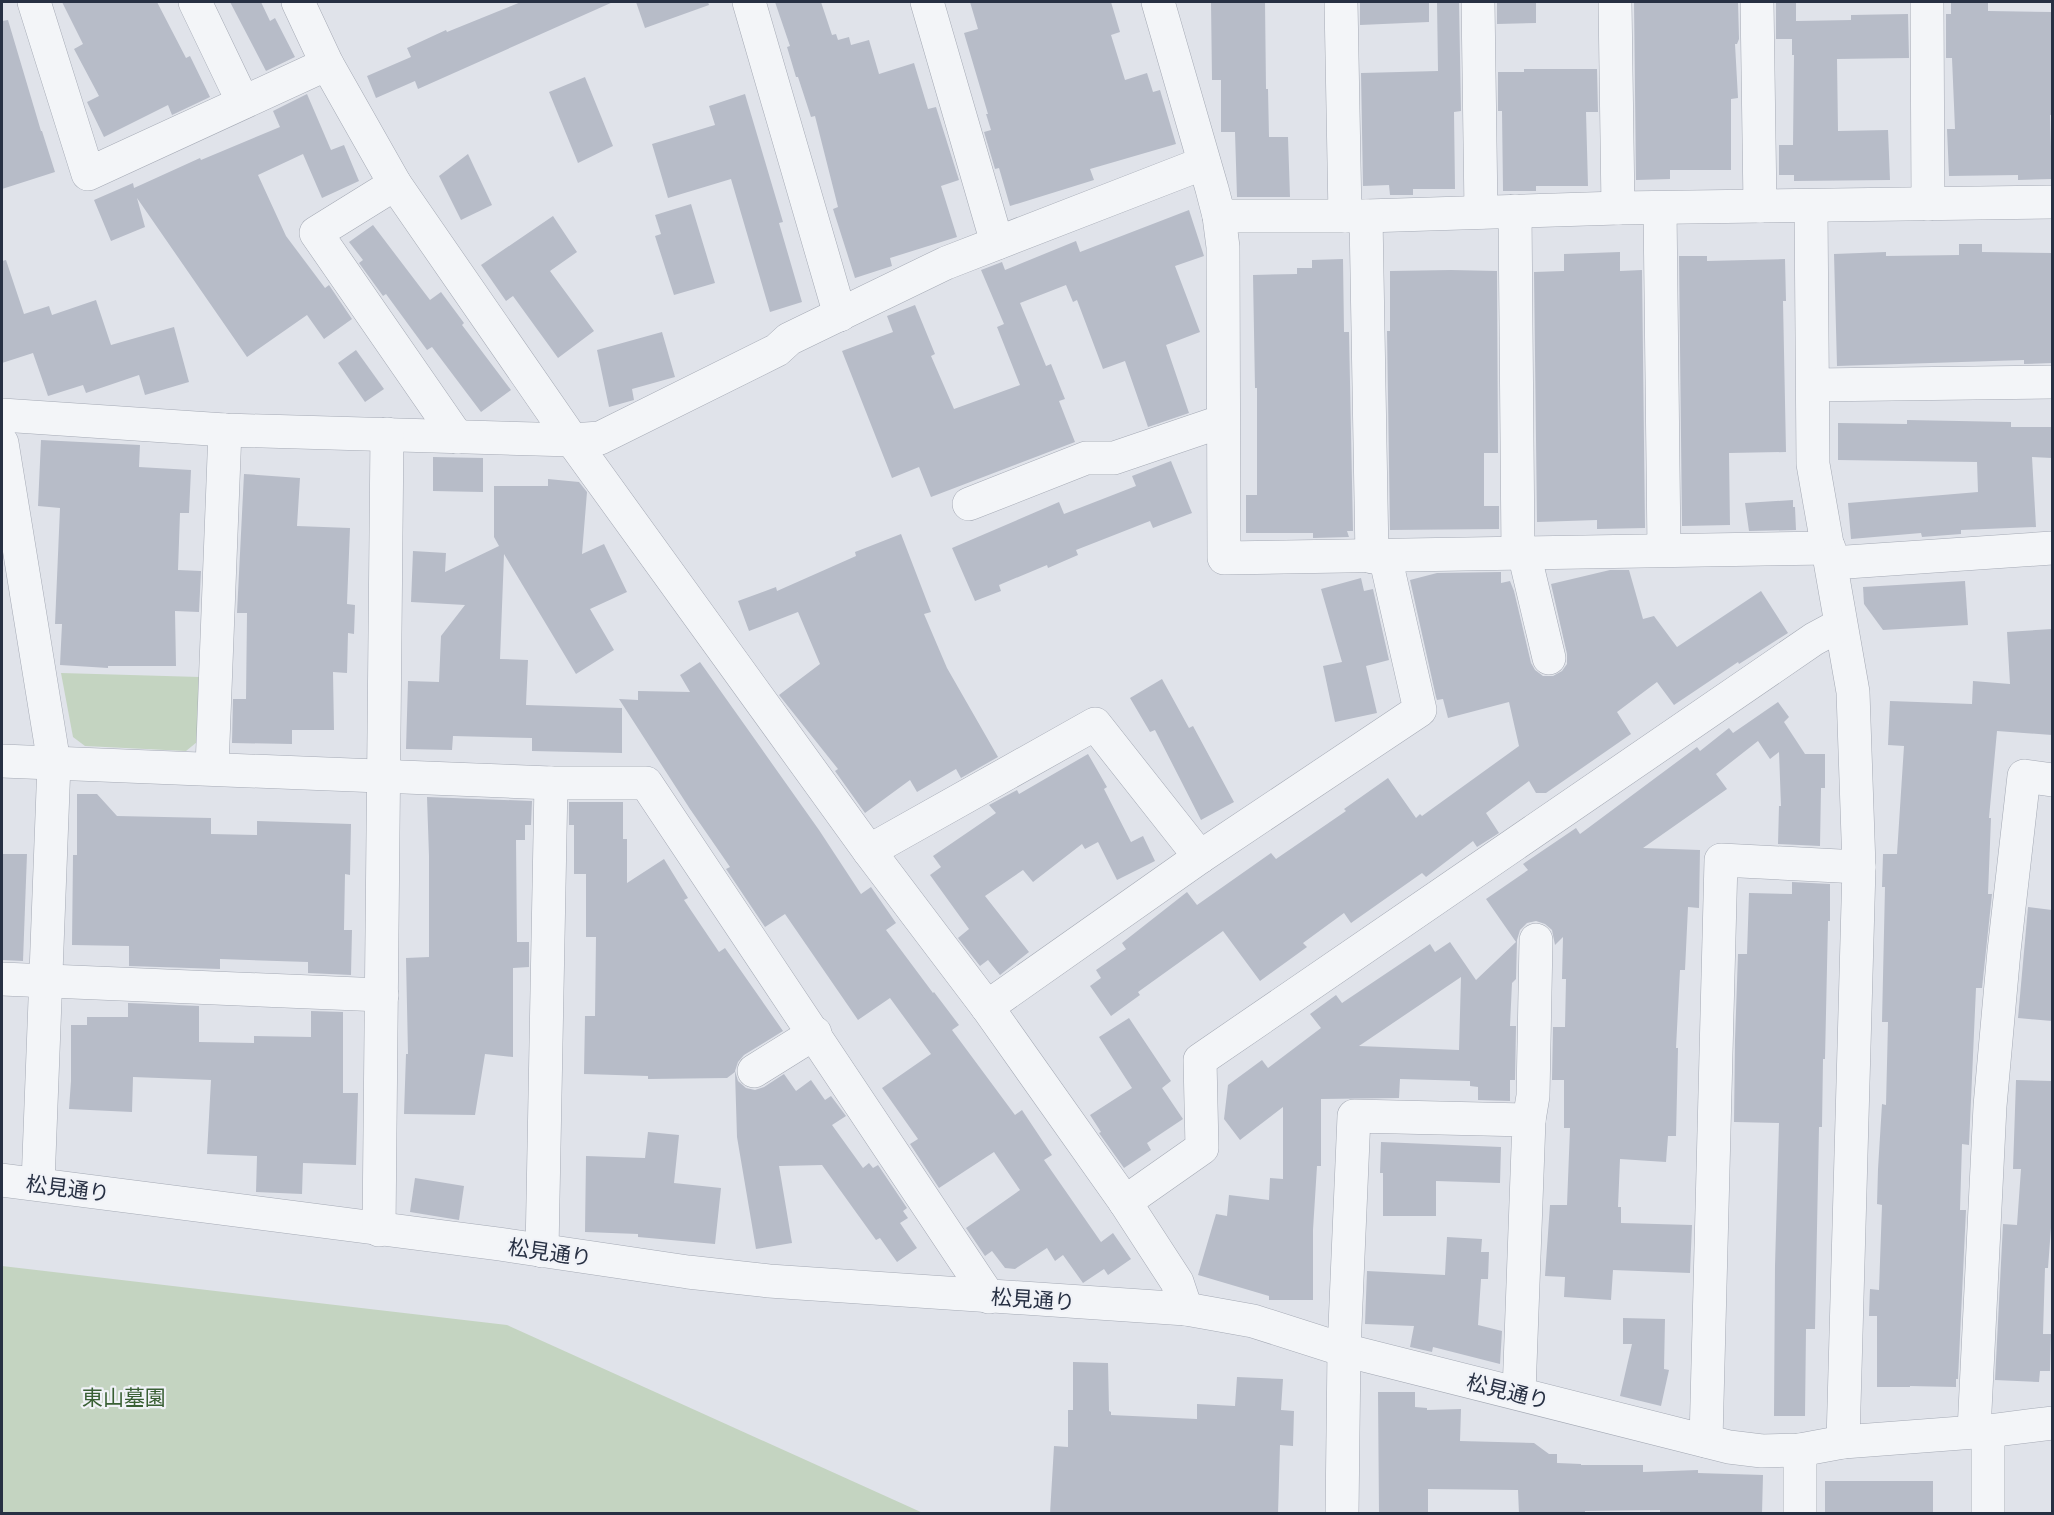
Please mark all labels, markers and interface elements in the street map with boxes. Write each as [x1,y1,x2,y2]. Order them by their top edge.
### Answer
street label: 松見通り [24,1167,112,1209]
street label: 松見通り [506,1230,594,1274]
street label: 松見通り [990,1280,1076,1318]
street label: 松見通り [1463,1365,1553,1417]
park label: 東山墓園 [82,1381,166,1413]

